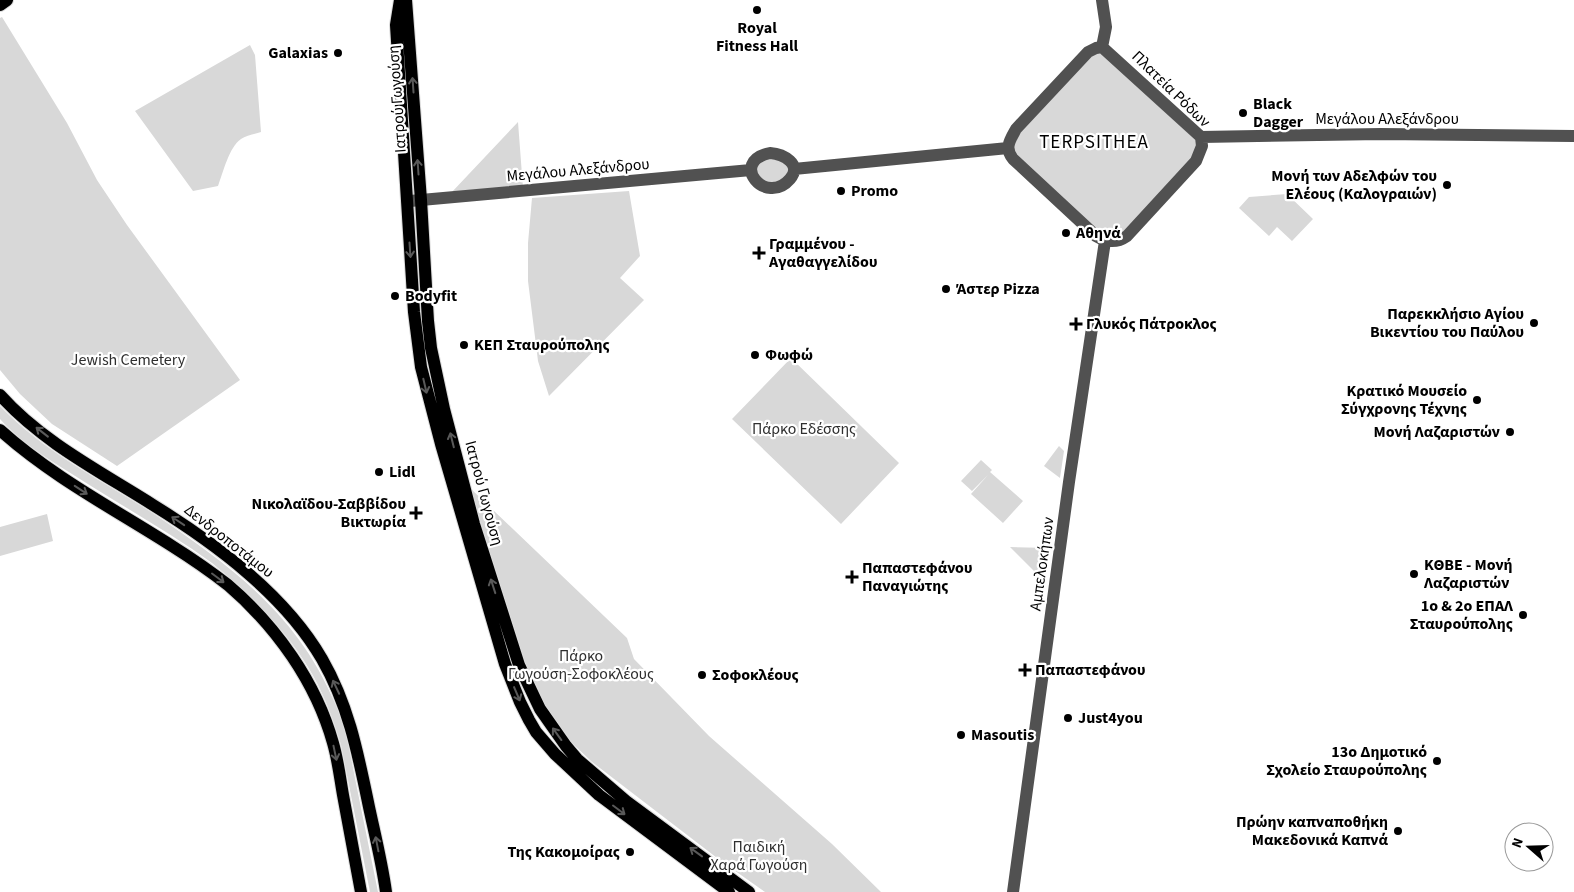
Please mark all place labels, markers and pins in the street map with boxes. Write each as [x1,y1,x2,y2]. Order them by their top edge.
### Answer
marker: Royal Fitness Hall [751,4,763,16]
place label: Royal Fitness Hall [716,17,798,57]
place label: Galaxias [268,42,328,64]
marker: Galaxias [332,47,344,59]
place label: Black Dagger [1253,93,1304,133]
marker: Black Dagger [1237,107,1249,119]
place label: Μονή των Αδελφών του Ελέους (Καλογραιών) [1271,165,1437,205]
marker: Μονή των Αδελφών του Ελέους (Καλογραιών) [1441,179,1453,191]
place label: Promo [851,180,898,202]
marker: Promo [835,185,847,197]
place label: Αθηνά [1075,222,1121,244]
marker: Αθηνά [1060,227,1072,239]
place label: Γραμμένου - Αγαθαγγελίδου [768,233,877,273]
marker: Γραμμένου - Αγαθαγγελίδου [753,247,765,259]
place label: Άστερ Pizza [956,278,1040,300]
marker: Άστερ Pizza [940,283,952,295]
place label: Bodyfit [405,285,457,307]
marker: Bodyfit [389,290,401,302]
place label: Παρεκκλήσιο Αγίου Βικεντίου του Παύλου [1370,303,1524,343]
place label: Γλυκός Πάτροκλος [1086,313,1217,335]
marker: Παρεκκλήσιο Αγίου Βικεντίου του Παύλου [1528,317,1540,329]
marker: Γλυκός Πάτροκλος [1070,318,1082,330]
place label: ΚΕΠ Σταυρούπολης [474,334,610,356]
marker: ΚΕΠ Σταυρούπολης [458,339,470,351]
place label: Φωφώ [765,344,813,366]
marker: Φωφώ [749,349,761,361]
place label: Κρατικό Μουσείο Σύγχρονης Τέχνης [1341,380,1467,420]
marker: Κρατικό Μουσείο Σύγχρονης Τέχνης [1471,394,1483,406]
place label: Μονή Λαζαριστών [1373,421,1501,443]
marker: Μονή Λαζαριστών [1504,426,1516,438]
place label: Lidl [389,461,416,483]
marker: Lidl [373,466,385,478]
place label: Νικολαϊδου-Σαββίδου Βικτωρία [252,493,406,533]
marker: Νικολαϊδου-Σαββίδου Βικτωρία [410,507,422,519]
place label: ΚΘΒΕ - Μονή Λαζαριστών [1423,554,1513,594]
place label: Παπαστεφάνου Παναγιώτης [862,557,972,597]
marker: ΚΘΒΕ - Μονή Λαζαριστών [1408,568,1420,580]
marker: Παπαστεφάνου Παναγιώτης [846,571,858,583]
place label: 1ο & 2ο ΕΠΑΛ Σταυρούπολης [1410,595,1514,635]
marker: 1ο & 2ο ΕΠΑΛ Σταυρούπολης [1517,609,1529,621]
place label: Παπαστεφάνου [1035,659,1145,681]
place label: Σοφοκλέους [712,664,799,686]
marker: Παπαστεφάνου [1019,664,1031,676]
marker: Σοφοκλέους [696,669,708,681]
place label: Just4you [1078,707,1143,729]
marker: Just4you [1062,712,1074,724]
place label: Masoutis [971,724,1034,746]
marker: Masoutis [955,729,967,741]
place label: 13ο Δημοτικό Σχολείο Σταυρούπολης [1266,741,1427,781]
marker: 13ο Δημοτικό Σχολείο Σταυρούπολης [1431,755,1443,767]
place label: Πρώην καπναποθήκη Μακεδονικά Καπνά [1236,811,1388,851]
marker: Πρώην καπναποθήκη Μακεδονικά Καπνά [1392,825,1404,837]
place label: Της Κακομοίρας [507,841,620,863]
marker: Της Κακομοίρας [624,846,636,858]

